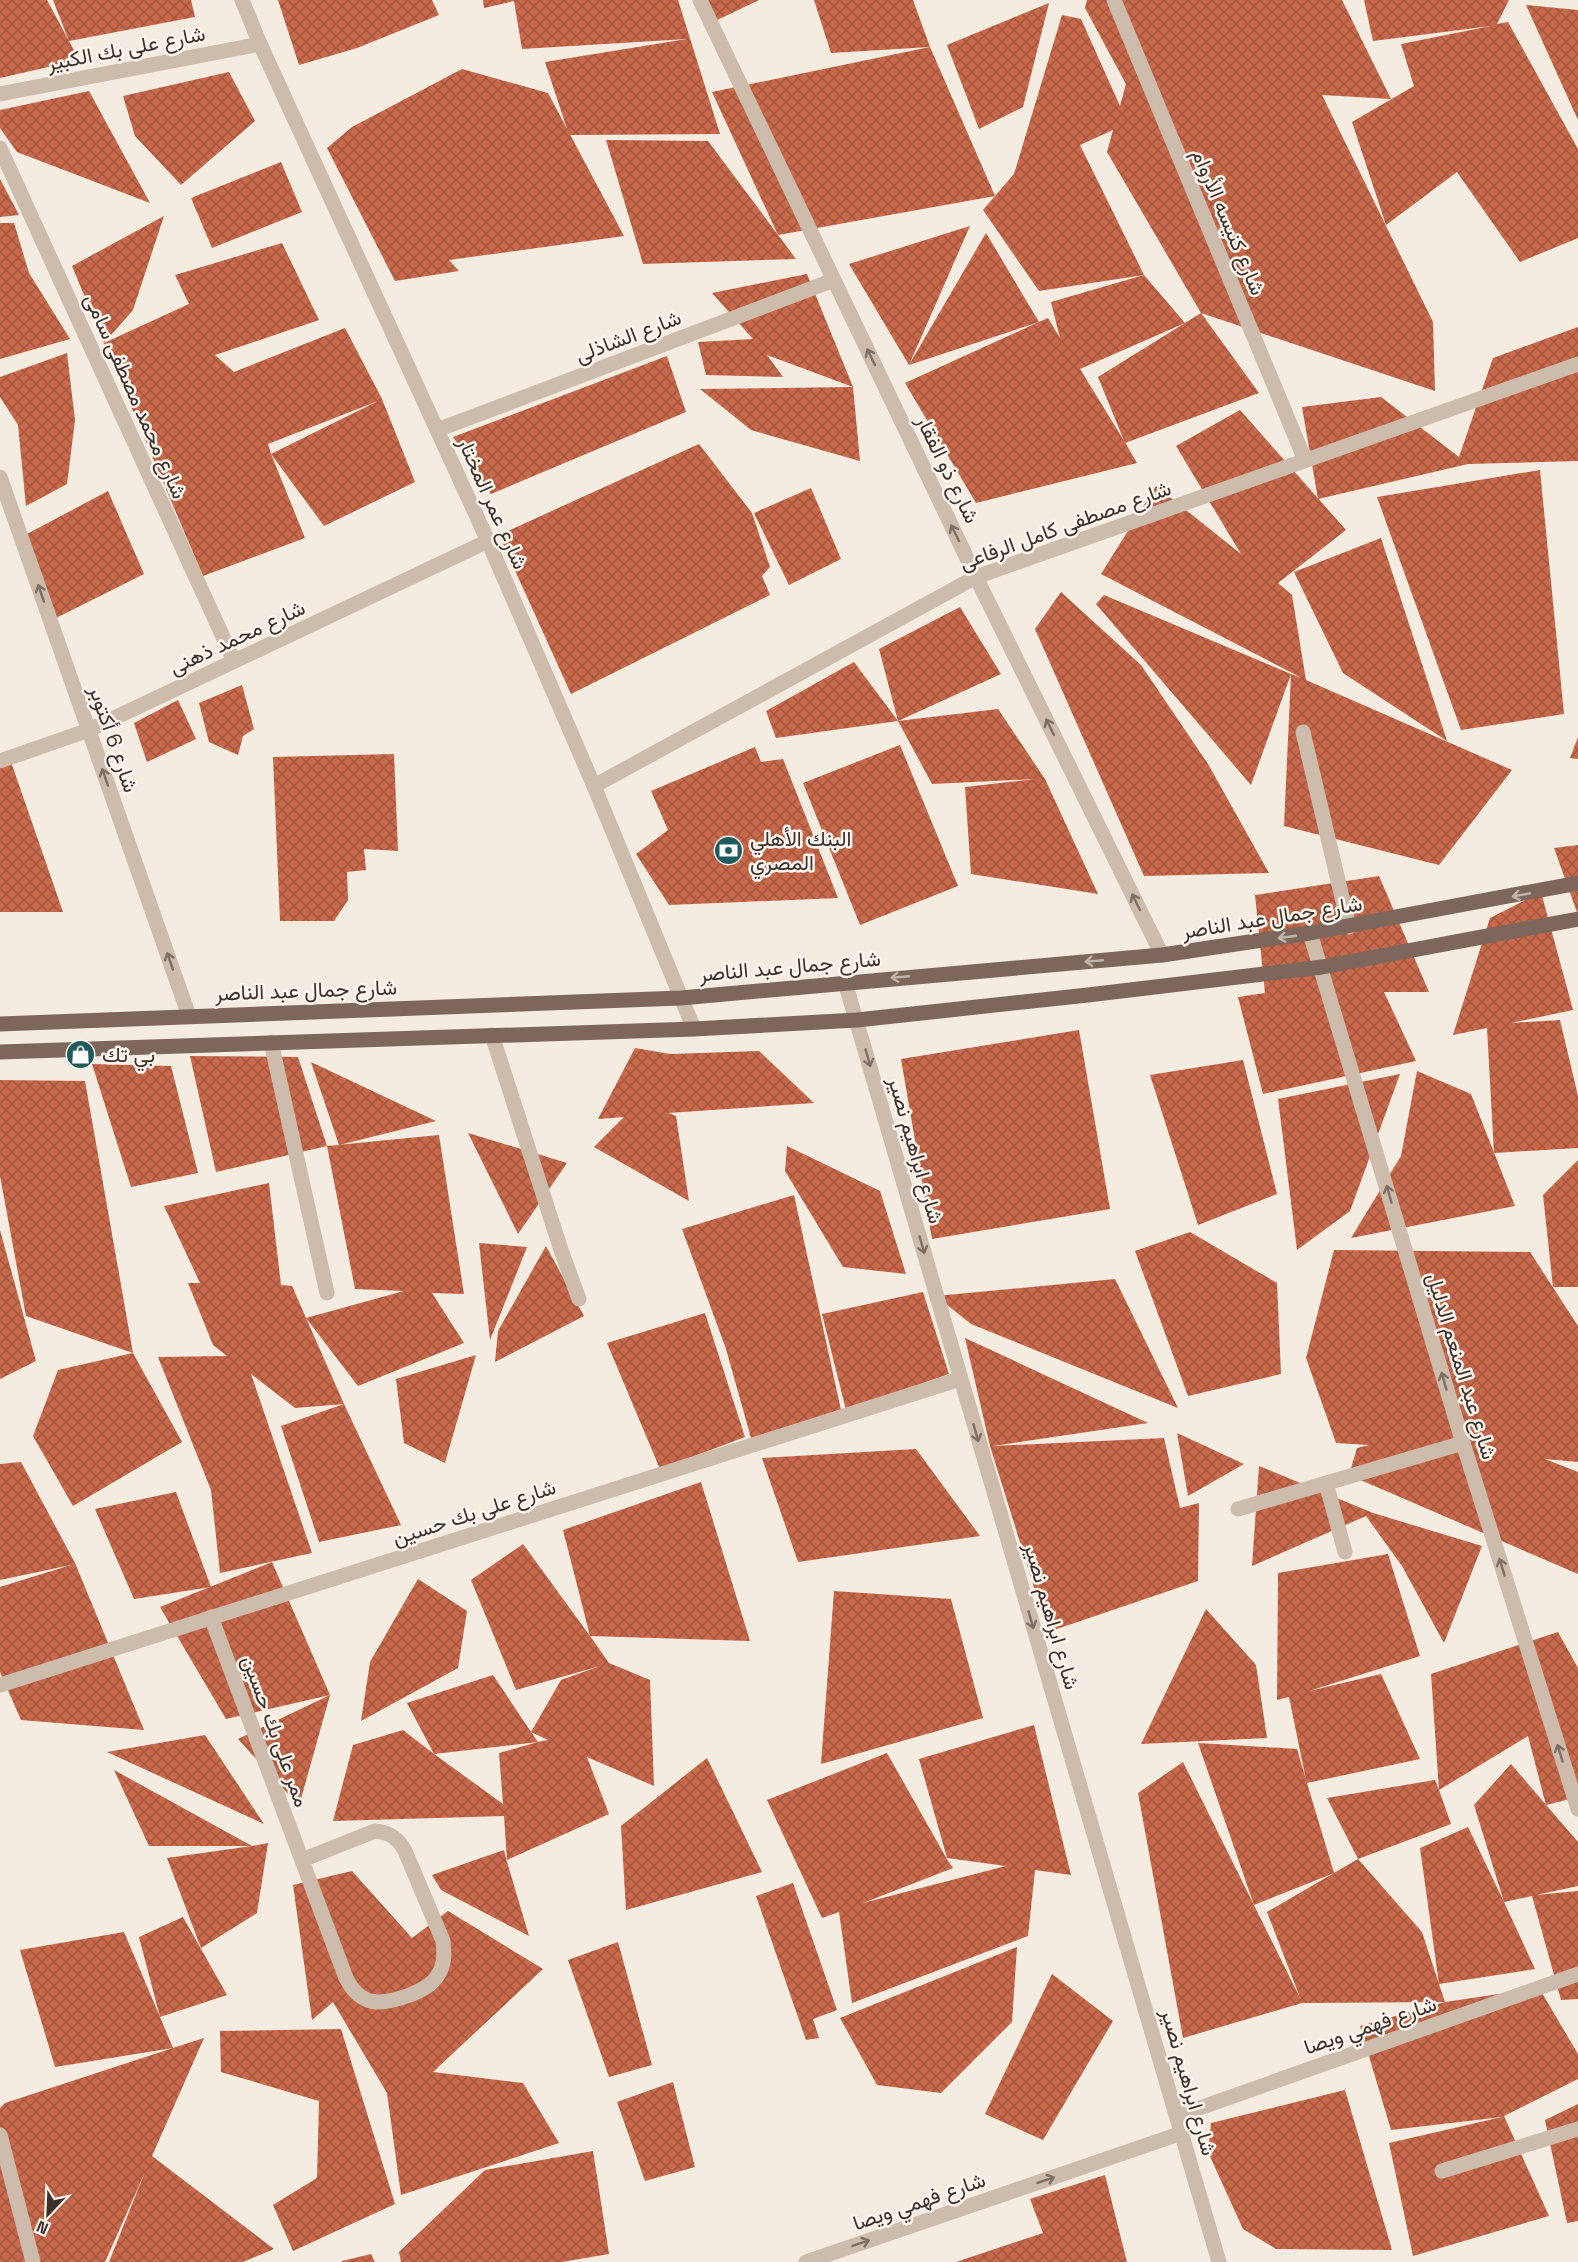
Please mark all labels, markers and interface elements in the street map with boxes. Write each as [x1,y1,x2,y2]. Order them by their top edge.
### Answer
street label: شارع على بك الكبير [44,19,207,78]
street label: شارع كنيسه الأروام [1185,145,1272,299]
street label: شارع محمد مصطفى سامى [78,289,193,503]
street label: شارع الشاذلى [571,303,685,370]
one-way arrow [865,349,876,367]
street label: شارع ذو الفقار [909,410,986,528]
street label: شارع عمر المختار [450,432,534,574]
street label: شارع مصطفى كامل الرفاعى [955,474,1175,577]
one-way arrow [949,525,961,543]
one-way arrow [34,584,45,602]
street label: شارع محمد ذهنى [165,594,310,681]
street label: شارع 6 أكتوبر [82,681,145,796]
one-way arrow [1044,719,1055,737]
one-way arrow [98,768,109,786]
place label: البنك الأهلي المصري [750,825,851,880]
bank icon: البنك الأهلي المصري [713,834,745,866]
street label: شارع جمال عبد الناصر [1179,889,1364,946]
one-way arrow [1511,890,1531,901]
one-way arrow [1130,894,1142,912]
one-way arrow [1278,931,1298,942]
street label: شارع جمال عبد الناصر [697,945,882,988]
one-way arrow [163,952,174,970]
one-way arrow [1084,955,1104,966]
one-way arrow [890,972,910,983]
street label: شارع جمال عبد الناصر [214,973,397,1008]
shop icon: بي تك [65,1038,97,1070]
place label: بي تك [102,1041,155,1072]
one-way arrow [862,1048,874,1067]
street label: شارع ابراهيم نصير [881,1072,950,1227]
one-way arrow [1383,1184,1394,1203]
one-way arrow [917,1235,928,1254]
street label: شارع عبد المنعم الدليل [1420,1269,1503,1463]
one-way arrow [1438,1371,1449,1390]
one-way arrow [971,1423,982,1442]
street label: شارع على بك حسين [389,1473,559,1552]
street label: شارع ابراهيم نصير [1017,1538,1086,1693]
one-way arrow [1496,1558,1507,1577]
one-way arrow [1026,1610,1037,1629]
street label: ممر على بك حسين [236,1652,316,1810]
one-way arrow [1554,1744,1565,1763]
street label: شارع فهمي ويصا [1300,1990,1441,2064]
street label: شارع ابراهيم نصير [1154,2004,1223,2159]
street label: شارع فهمي ويصا [849,2166,990,2240]
one-way arrow [1036,2173,1055,2184]
north arrow [18,2184,78,2244]
text: N [33,2216,51,2239]
one-way arrow [851,2237,870,2248]

